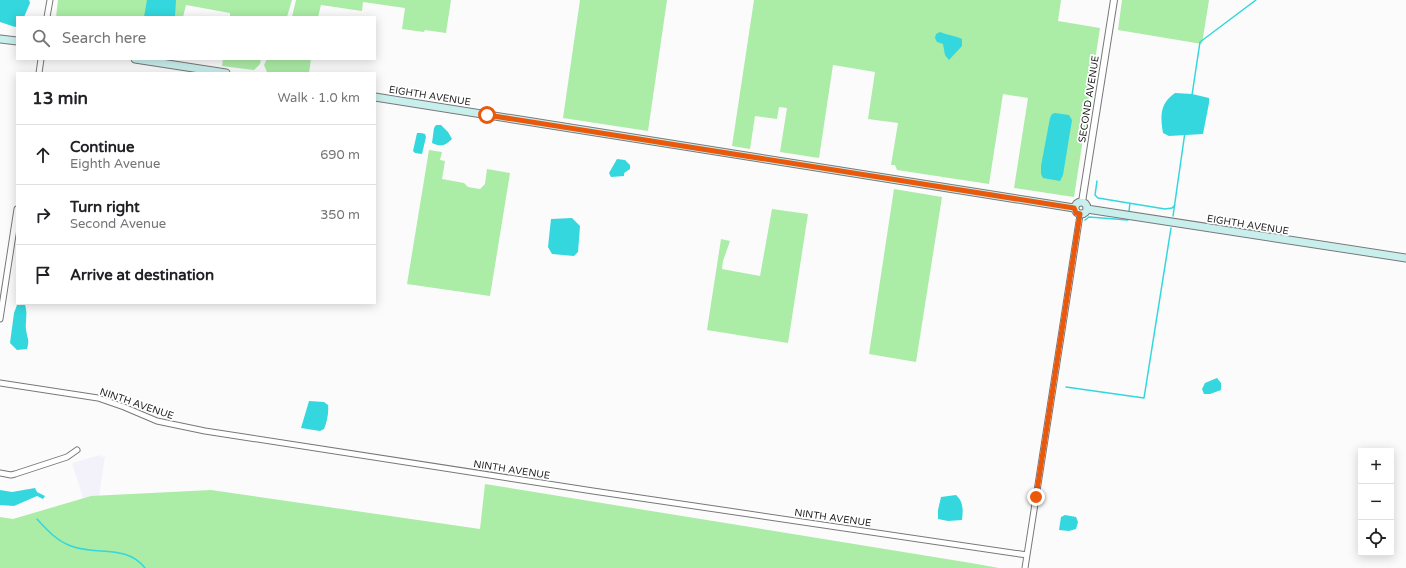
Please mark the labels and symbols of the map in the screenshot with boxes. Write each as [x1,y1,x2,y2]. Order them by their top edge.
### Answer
street label: SECOND AVENUE [1076,55,1102,143]
street label: EIGHTH AVENUE [388,84,472,108]
route start [478,106,496,124]
street label: EIGHTH AVENUE [1206,213,1290,237]
street label: NINTH AVENUE [98,386,175,422]
street label: NINTH AVENUE [473,458,551,482]
route end [1027,488,1045,506]
street label: NINTH AVENUE [794,507,872,529]

